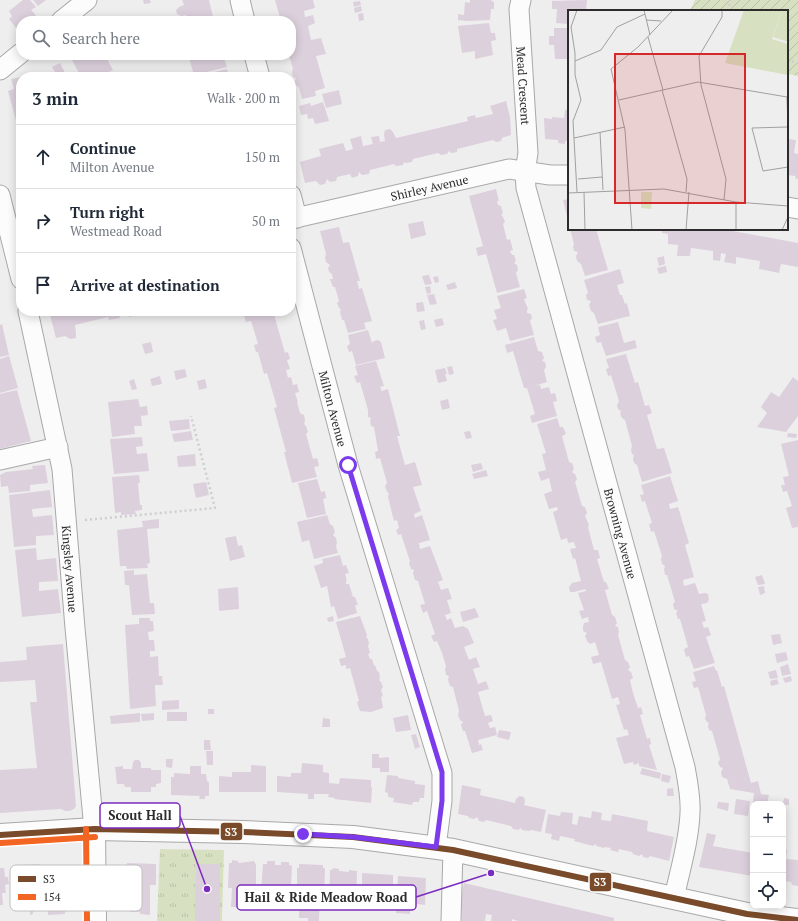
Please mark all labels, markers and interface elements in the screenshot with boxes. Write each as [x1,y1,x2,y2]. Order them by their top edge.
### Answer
inset map [568,10,788,230]
search box [16,16,296,60]
icon: search [30,27,52,49]
text: Search here [62,28,140,48]
street label: Mead Crescent [514,46,534,126]
text: 3 min [32,87,79,110]
text: Walk · 200 m [207,89,280,107]
text: Continue [70,138,136,158]
icon: ahead [32,146,54,168]
text: 150 m [245,148,280,166]
text: Milton Avenue [70,158,154,176]
street label: Shirley Avenue [389,171,470,203]
text: Turn right [70,202,145,222]
icon: right [32,210,54,232]
text: 50 m [252,212,280,230]
text: Westmead Road [70,222,162,240]
icon: arrive [32,274,54,296]
text: Arrive at destination [70,275,220,295]
street label: Milton Avenue [316,369,350,448]
route start [339,456,357,474]
street label: Browning Avenue [601,486,640,581]
street label: Kingsley Avenue [59,525,81,613]
map controls [750,801,786,909]
button: + [750,801,786,837]
callout: Scout Hall [100,803,180,828]
text: Scout Hall [108,806,172,824]
line badge: S3 [220,822,243,841]
text: S3 [225,825,237,839]
route end [294,825,312,843]
button: − [750,837,786,873]
legend [10,865,142,911]
text: S3 [43,872,55,886]
line badge: S3 [589,872,612,892]
button: locate [750,873,786,909]
text: S3 [594,875,606,889]
callout: Hail & Ride Meadow Road [237,885,416,910]
text: Hail & Ride Meadow Road [244,888,408,906]
text: 154 [43,890,61,904]

